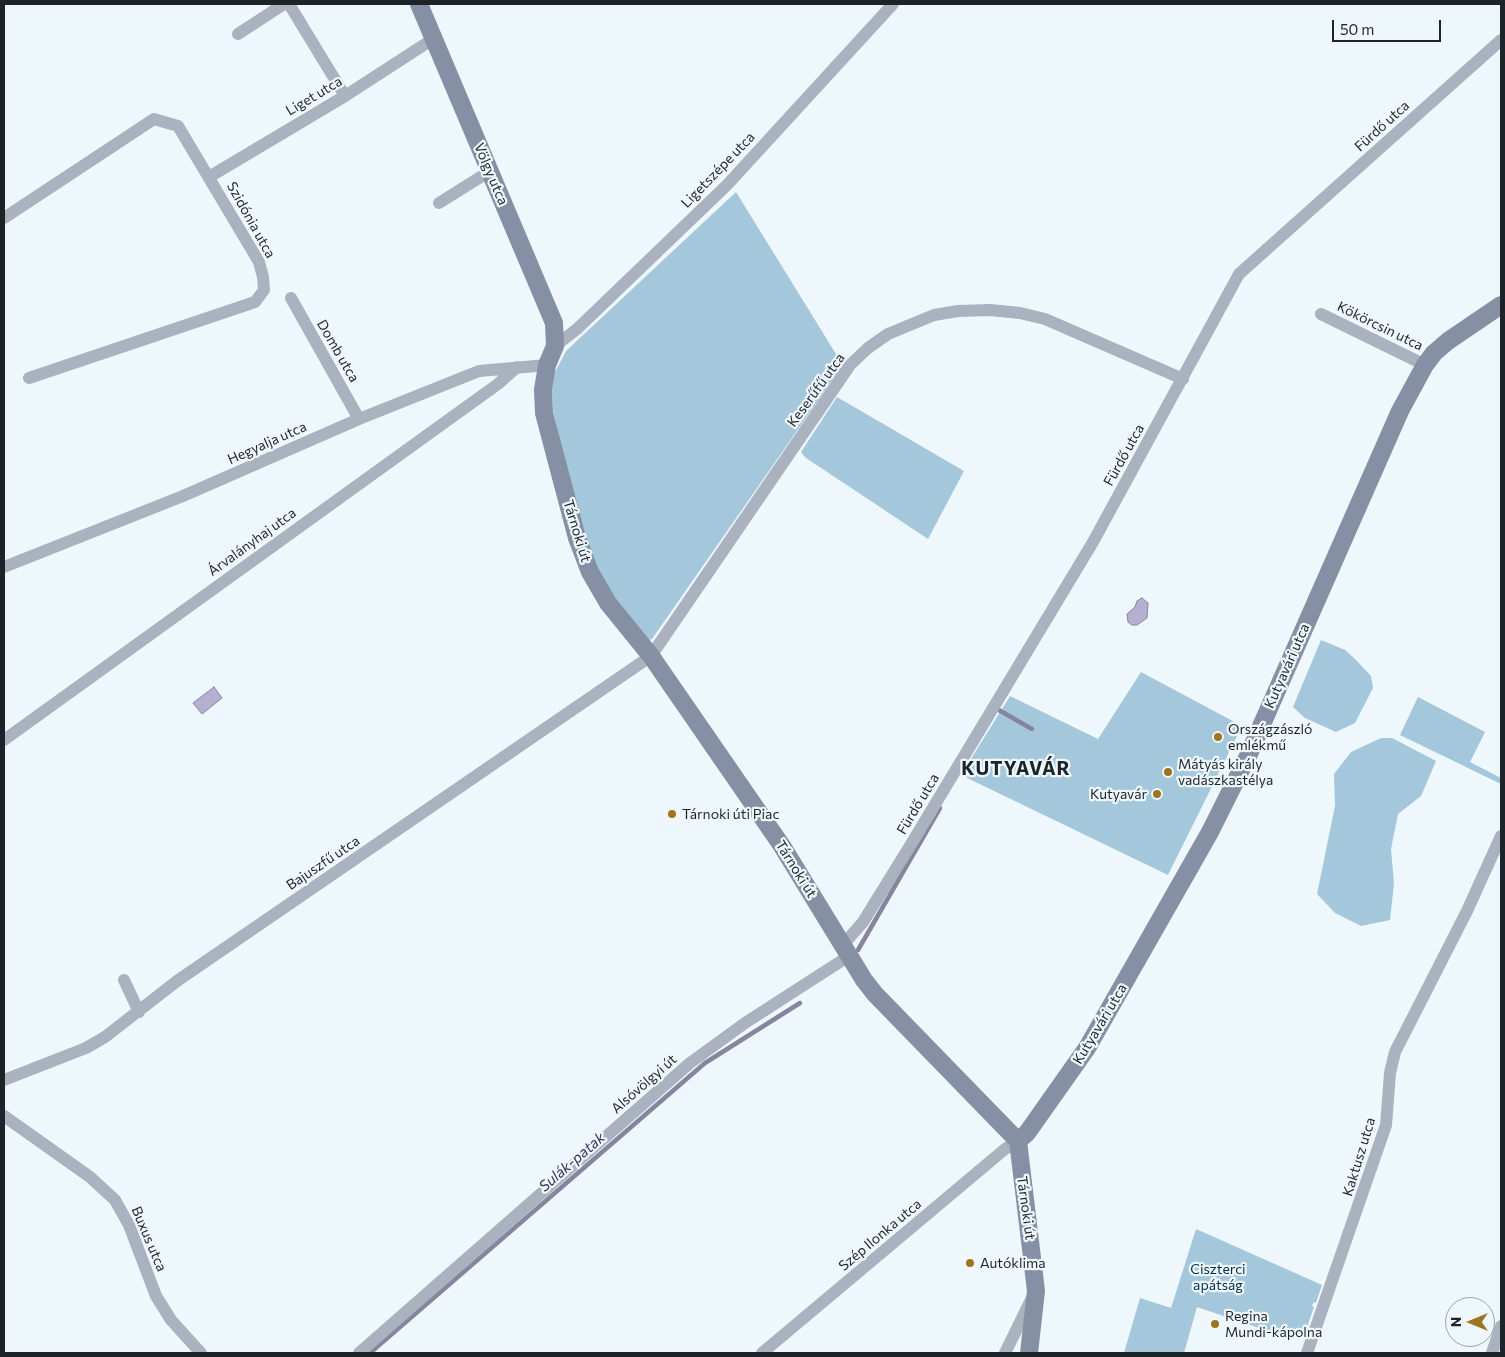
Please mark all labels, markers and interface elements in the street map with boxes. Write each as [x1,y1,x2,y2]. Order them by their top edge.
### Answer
scale bar [1335,10,1444,42]
text: 50 m [1340,20,1374,38]
street label: Liget utca [283,73,345,119]
street label: Fürdő utca [1351,97,1413,155]
street label: Ligetszépe utca [678,129,758,211]
street label: Völgy utca [470,140,512,208]
street label: Szidónia utca [223,179,279,261]
street label: Kökörcsin utca [1334,298,1426,354]
street label: Domb utca [313,317,363,385]
street label: Keserűfű utca [784,350,848,430]
street label: Hegyalja utca [225,418,309,468]
street label: Fürdő utca [1100,421,1148,489]
street label: Tárnoki út [560,498,594,564]
street label: Árvalányhaj utca [205,504,299,580]
street label: Kutyavári utca [1261,621,1313,711]
place label: Országzászló emlékmű [1228,721,1312,754]
marker: Országzászló emlékmű [1212,731,1224,743]
place label: Mátyás király vadászkastélya [1178,756,1273,789]
district label: KUTYAVÁR [960,758,1072,780]
marker: Mátyás király vadászkastélya [1162,766,1174,778]
street label: Fürdő utca [893,771,943,837]
place label: Kutyavár [1090,786,1147,802]
marker: Kutyavár [1151,788,1163,800]
place label: Tárnoki úti Piac [682,806,779,822]
marker: Tárnoki úti Piac [666,808,678,820]
street label: Bajuszfű utca [283,832,363,894]
street label: Tárnoki út [772,837,820,901]
street label: Kutyavári utca [1069,981,1131,1067]
street label: Alsóvölgyi út [608,1051,680,1117]
street label: Kaktusz utca [1339,1116,1379,1198]
water label: Sulák-patak [535,1128,609,1196]
street label: Tárnoki út [1013,1175,1039,1241]
street label: Szép Ilonka utca [835,1196,925,1274]
street label: Buxus utca [128,1204,170,1274]
place label: Autóklima [980,1255,1046,1271]
marker: Autóklima [964,1257,976,1269]
park label: Ciszterci apátság [1190,1261,1246,1294]
north arrow [1445,1297,1495,1347]
place label: Regina Mundi-kápolna [1225,1308,1322,1340]
text: N [1447,1317,1464,1327]
marker: Regina Mundi-kápolna [1209,1318,1221,1330]

